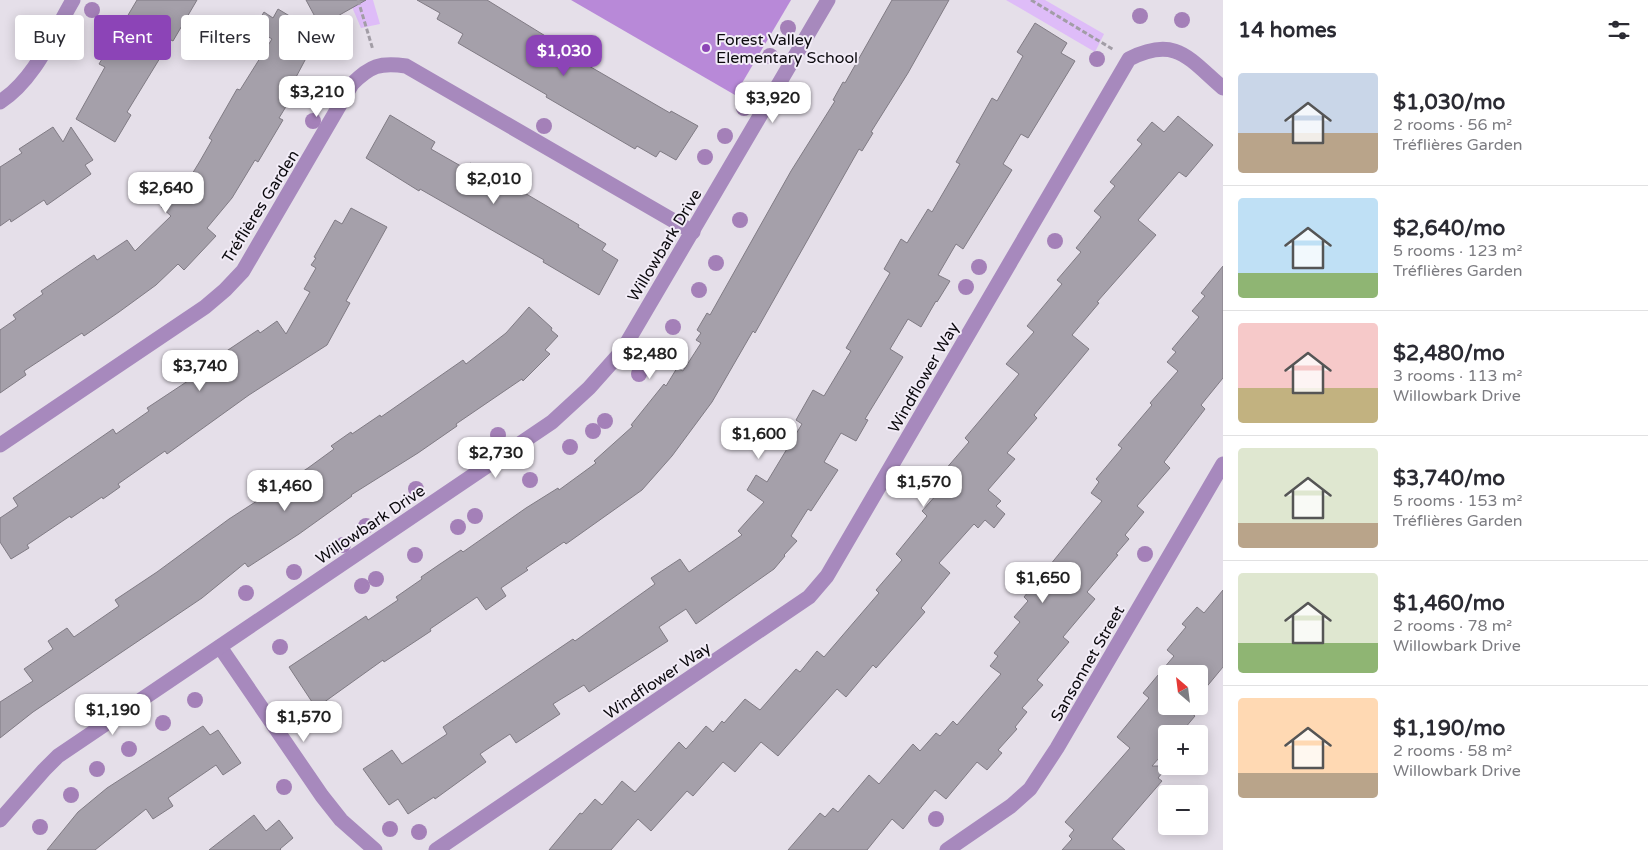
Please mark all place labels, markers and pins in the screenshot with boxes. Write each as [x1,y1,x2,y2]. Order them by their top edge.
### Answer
place label: Forest Valley Elementary School [716,30,858,68]
pin: $1,030 [523,34,605,77]
marker: Forest Valley Elementary School [700,42,712,54]
pin: $3,210 [276,76,358,118]
pin: $3,920 [732,82,814,124]
pin: $2,010 [453,162,535,205]
pin: $2,640 [125,172,207,214]
pin: $2,480 [609,338,691,380]
pin: $3,740 [159,350,241,392]
pin: $1,600 [718,418,800,460]
pin: $2,730 [455,436,537,479]
pin: $1,570 [883,466,965,508]
pin: $1,460 [244,470,326,512]
pin: $1,650 [1002,562,1084,604]
pin: $1,190 [72,694,154,736]
pin: $1,570 [263,700,345,743]

